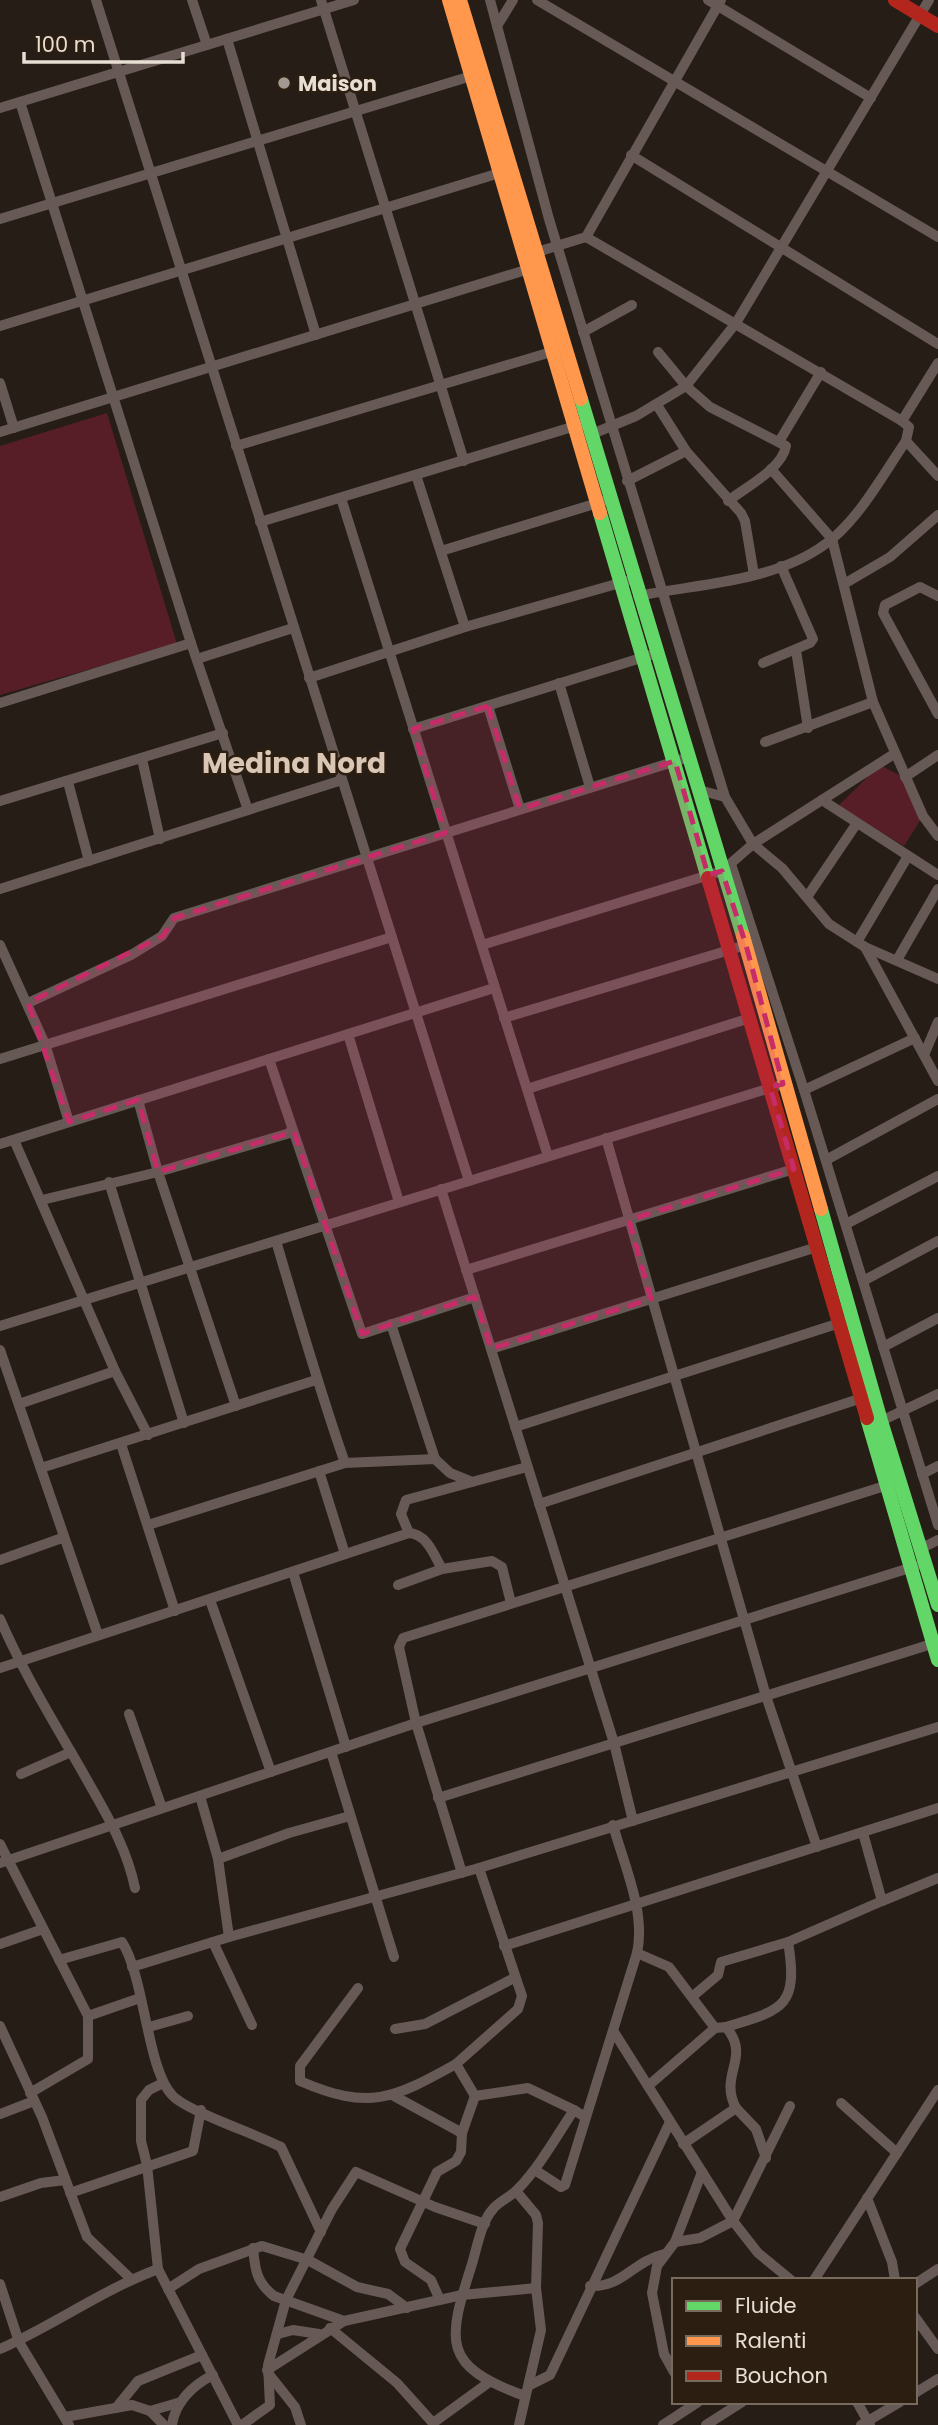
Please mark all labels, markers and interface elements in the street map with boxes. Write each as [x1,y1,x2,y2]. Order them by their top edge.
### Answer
scale bar [24,21,184,65]
text: 100 m [35,30,95,59]
place label: Maison [298,69,377,98]
marker: Maison [276,75,292,91]
district label: Medina Nord [202,744,386,783]
legend [672,2278,917,2404]
text: Fluide [735,2291,797,2320]
text: Ralenti [735,2326,806,2355]
text: Bouchon [735,2361,828,2390]

